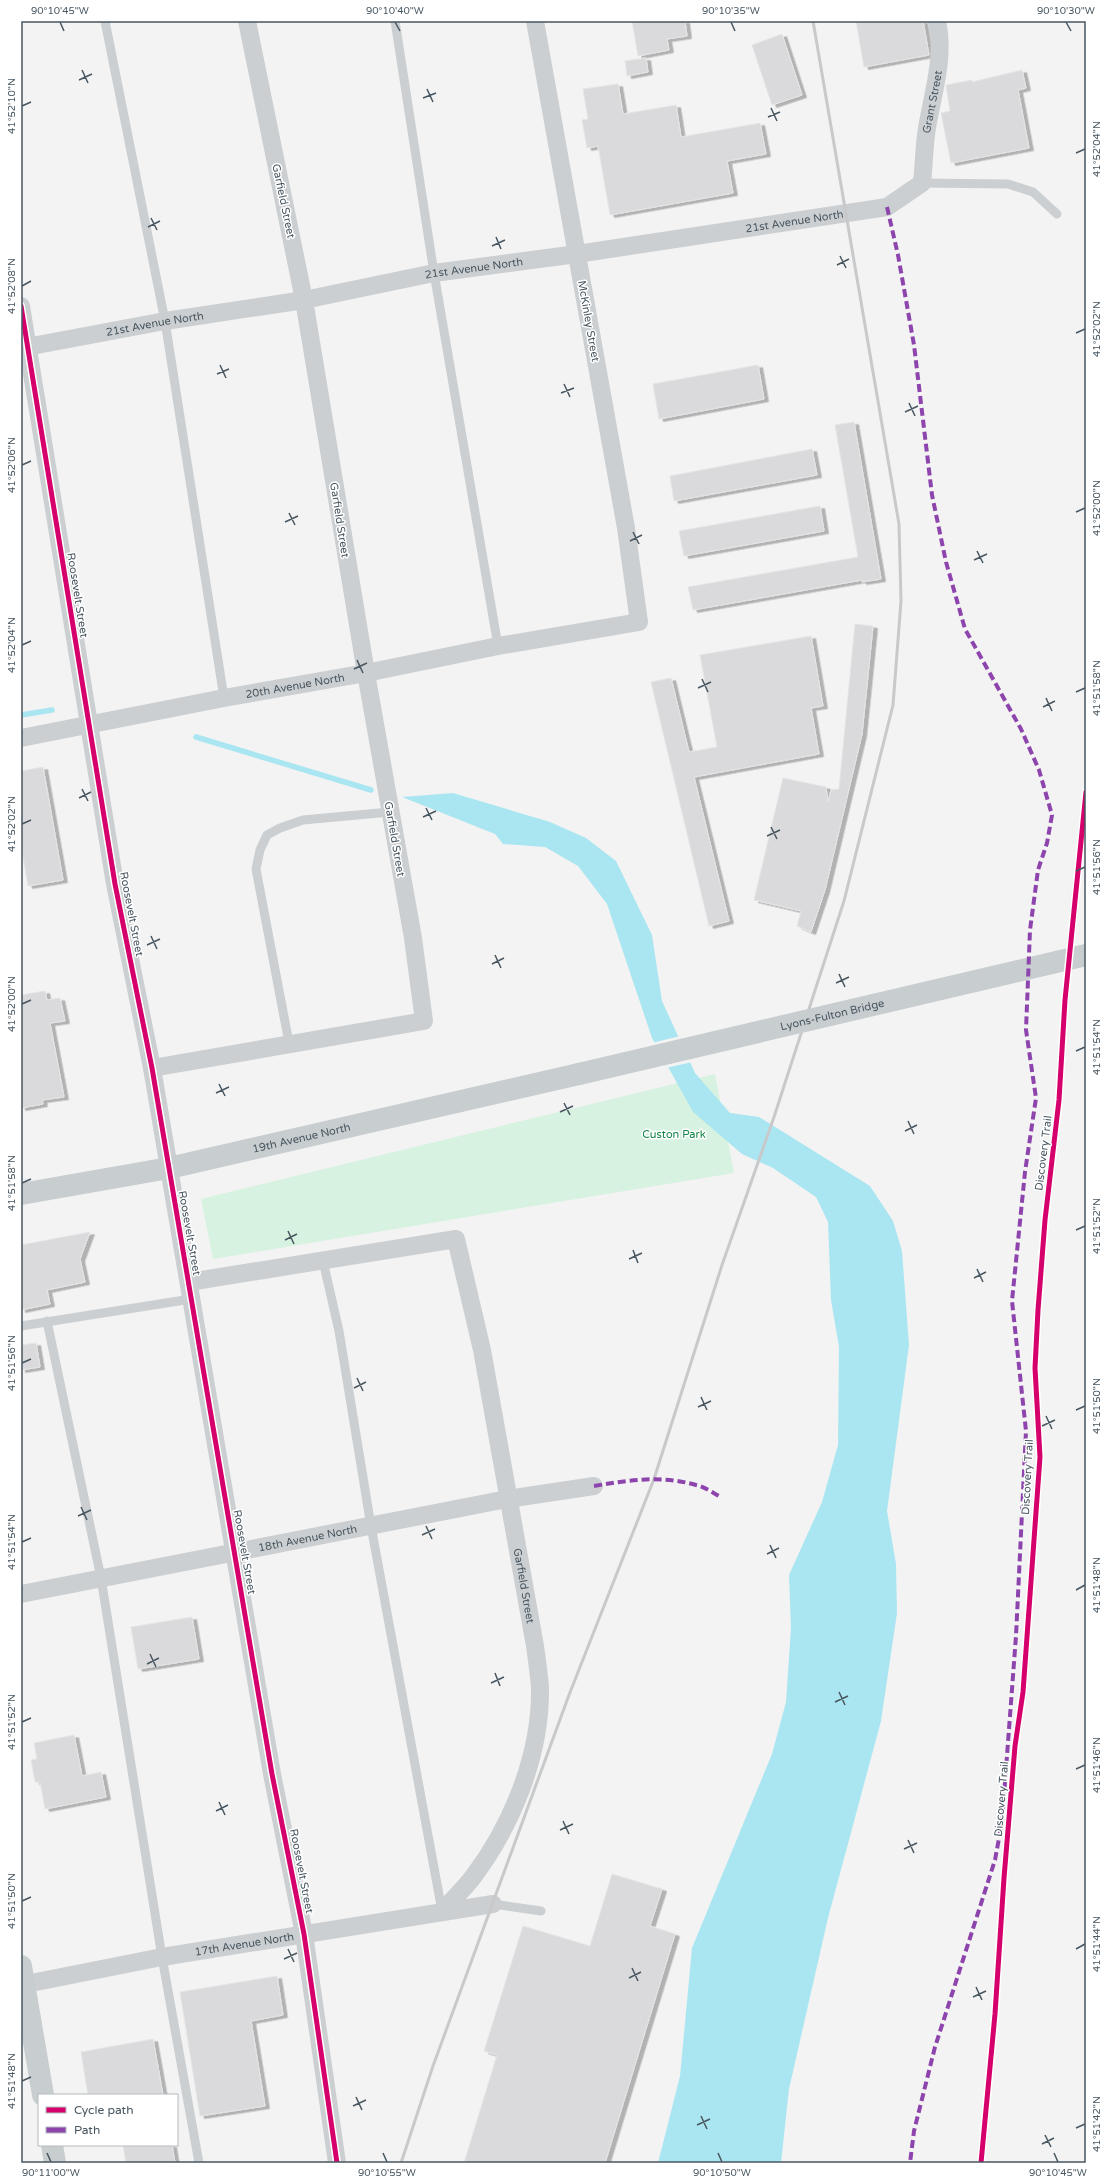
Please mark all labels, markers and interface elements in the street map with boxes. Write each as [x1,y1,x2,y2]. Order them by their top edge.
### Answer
text: 90°10'45"W [31,5,89,17]
text: 90°10'40"W [366,5,424,17]
text: 90°10'35"W [702,5,760,17]
text: 90°10'30"W [1037,5,1095,17]
street label: Grant Street [920,70,945,134]
text: 41°52'10"N [6,78,18,134]
text: 41°52'04"N [1091,121,1103,177]
street label: Garfield Street [269,163,298,240]
street label: 21st Avenue North [745,208,844,235]
street label: 21st Avenue North [424,255,524,282]
text: 41°52'08"N [6,258,18,314]
street label: McKinley Street [575,279,602,363]
text: 41°52'02"N [1091,301,1103,357]
street label: 21st Avenue North [105,309,205,339]
text: 41°52'06"N [6,437,18,493]
text: 41°52'00"N [1091,480,1103,536]
street label: Garfield Street [327,482,352,559]
street label: Roosevelt Street [64,552,91,639]
text: 41°52'04"N [6,617,18,673]
text: 41°51'58"N [1091,660,1103,716]
street label: 20th Avenue North [245,671,346,701]
text: 41°52'02"N [6,796,18,852]
street label: Garfield Street [382,801,408,878]
text: 41°51'56"N [1091,839,1103,895]
street label: Roosevelt Street [117,871,146,957]
text: 41°52'00"N [6,976,18,1032]
street label: Lyons-Fulton Bridge [779,997,885,1034]
text: 41°51'54"N [1091,1019,1103,1075]
street label: Discovery Trail [1032,1115,1055,1191]
street label: 19th Avenue North [251,1121,352,1156]
park label: Custon Park [642,1128,706,1141]
text: 41°51'58"N [6,1155,18,1211]
street label: Roosevelt Street [176,1190,203,1277]
text: 41°51'52"N [1091,1198,1103,1254]
text: 41°51'56"N [6,1335,18,1391]
text: 41°51'50"N [1091,1378,1103,1434]
street label: Discovery Trail [1019,1439,1036,1515]
street label: Roosevelt Street [231,1509,258,1596]
text: 41°51'54"N [6,1514,18,1570]
street label: 18th Avenue North [257,1522,358,1554]
street label: Garfield Street [511,1547,537,1624]
text: 41°51'48"N [1091,1557,1103,1613]
text: 41°51'52"N [6,1694,18,1750]
text: 41°51'46"N [1091,1737,1103,1793]
street label: Discovery Trail [992,1761,1011,1837]
street label: Roosevelt Street [287,1828,316,1914]
text: 41°51'50"N [6,1873,18,1929]
text: 41°51'44"N [1091,1916,1103,1972]
street label: 17th Avenue North [194,1930,295,1959]
text: 41°51'48"N [6,2053,18,2109]
legend [38,2094,178,2146]
text: 41°51'42"N [1091,2096,1103,2152]
text: Cycle path [74,2103,133,2117]
text: Path [74,2123,100,2137]
text: 90°11'00"W [22,2167,80,2179]
text: 90°10'55"W [358,2167,416,2179]
text: 90°10'50"W [693,2167,751,2179]
text: 90°10'45"W [1029,2167,1087,2179]

